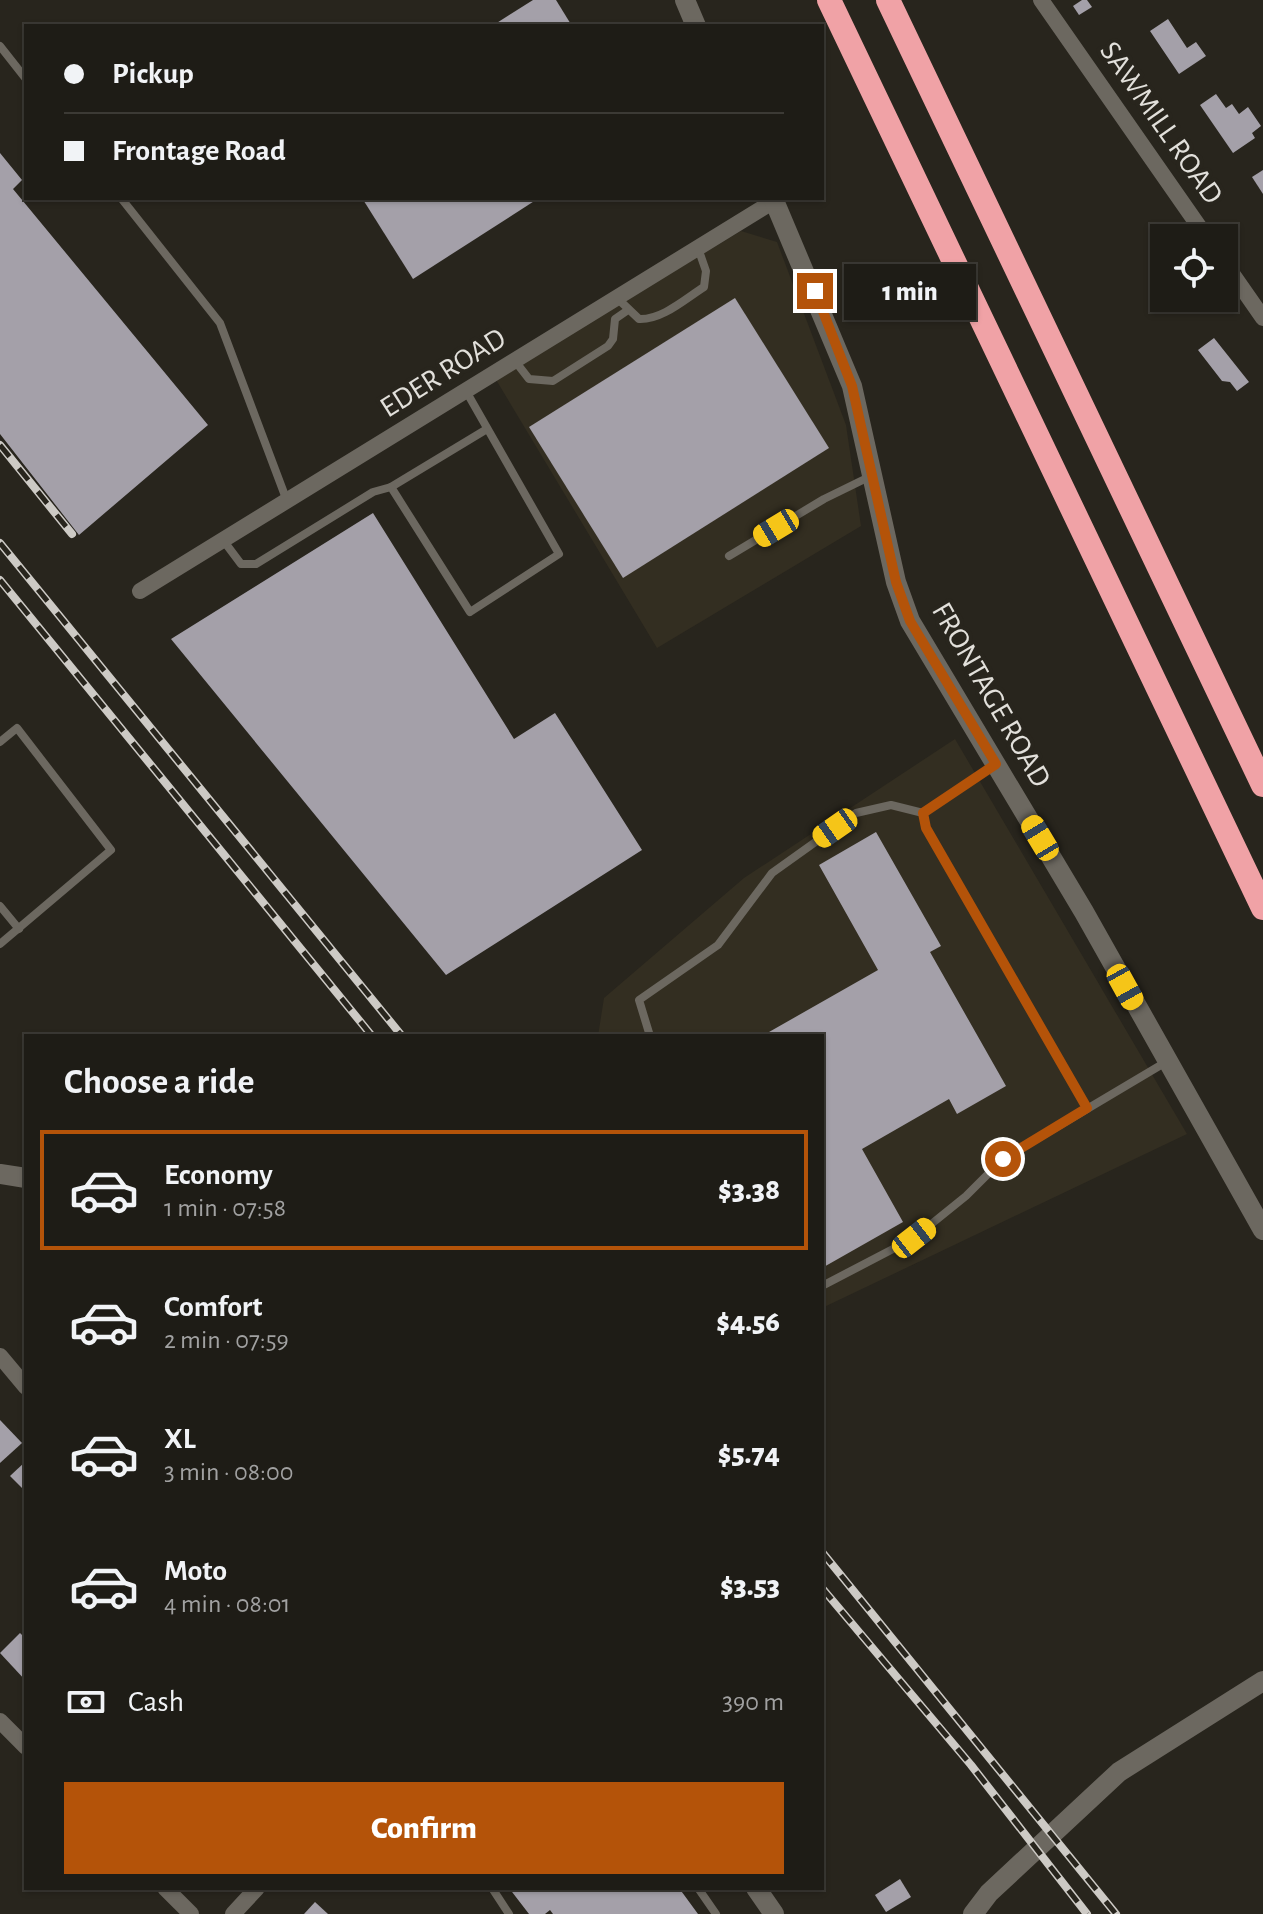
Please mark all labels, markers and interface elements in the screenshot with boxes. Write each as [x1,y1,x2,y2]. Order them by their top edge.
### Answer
street label: SAWMILL ROAD [1094,36,1228,210]
text: Pickup [112,59,194,89]
text: Frontage Road [112,136,286,166]
map controls [1150,224,1238,312]
button: locate [1150,224,1238,312]
callout: 1 min [843,263,975,319]
route end [797,273,833,309]
text: 1 min [882,279,938,305]
street label: EDER ROAD [375,323,511,423]
car [749,505,803,551]
street label: FRONTAGE ROAD [926,598,1056,792]
car [808,804,862,852]
car [1017,811,1063,865]
car [1103,960,1147,1014]
text: Choose a ride [64,1064,254,1100]
route start [985,1141,1021,1177]
icon: car [68,1154,140,1226]
text: Economy [164,1160,273,1190]
text: $3.38 [718,1175,780,1205]
text: 1 min · 07:58 [164,1195,286,1221]
car [888,1214,940,1262]
icon: car [68,1286,140,1358]
text: Comfort [164,1292,263,1322]
text: $4.56 [716,1307,780,1337]
text: 2 min · 07:59 [164,1327,289,1353]
icon: car [68,1418,140,1490]
text: XL [164,1424,196,1454]
text: $5.74 [718,1439,780,1469]
text: 3 min · 08:00 [164,1459,294,1485]
icon: car [68,1550,140,1622]
text: Moto [164,1556,227,1586]
text: $3.53 [720,1571,780,1601]
text: 4 min · 08:01 [164,1591,291,1617]
icon: cash [64,1680,108,1724]
text: Cash [128,1687,184,1717]
text: 390 m [722,1689,784,1715]
button: Confirm [64,1782,784,1874]

